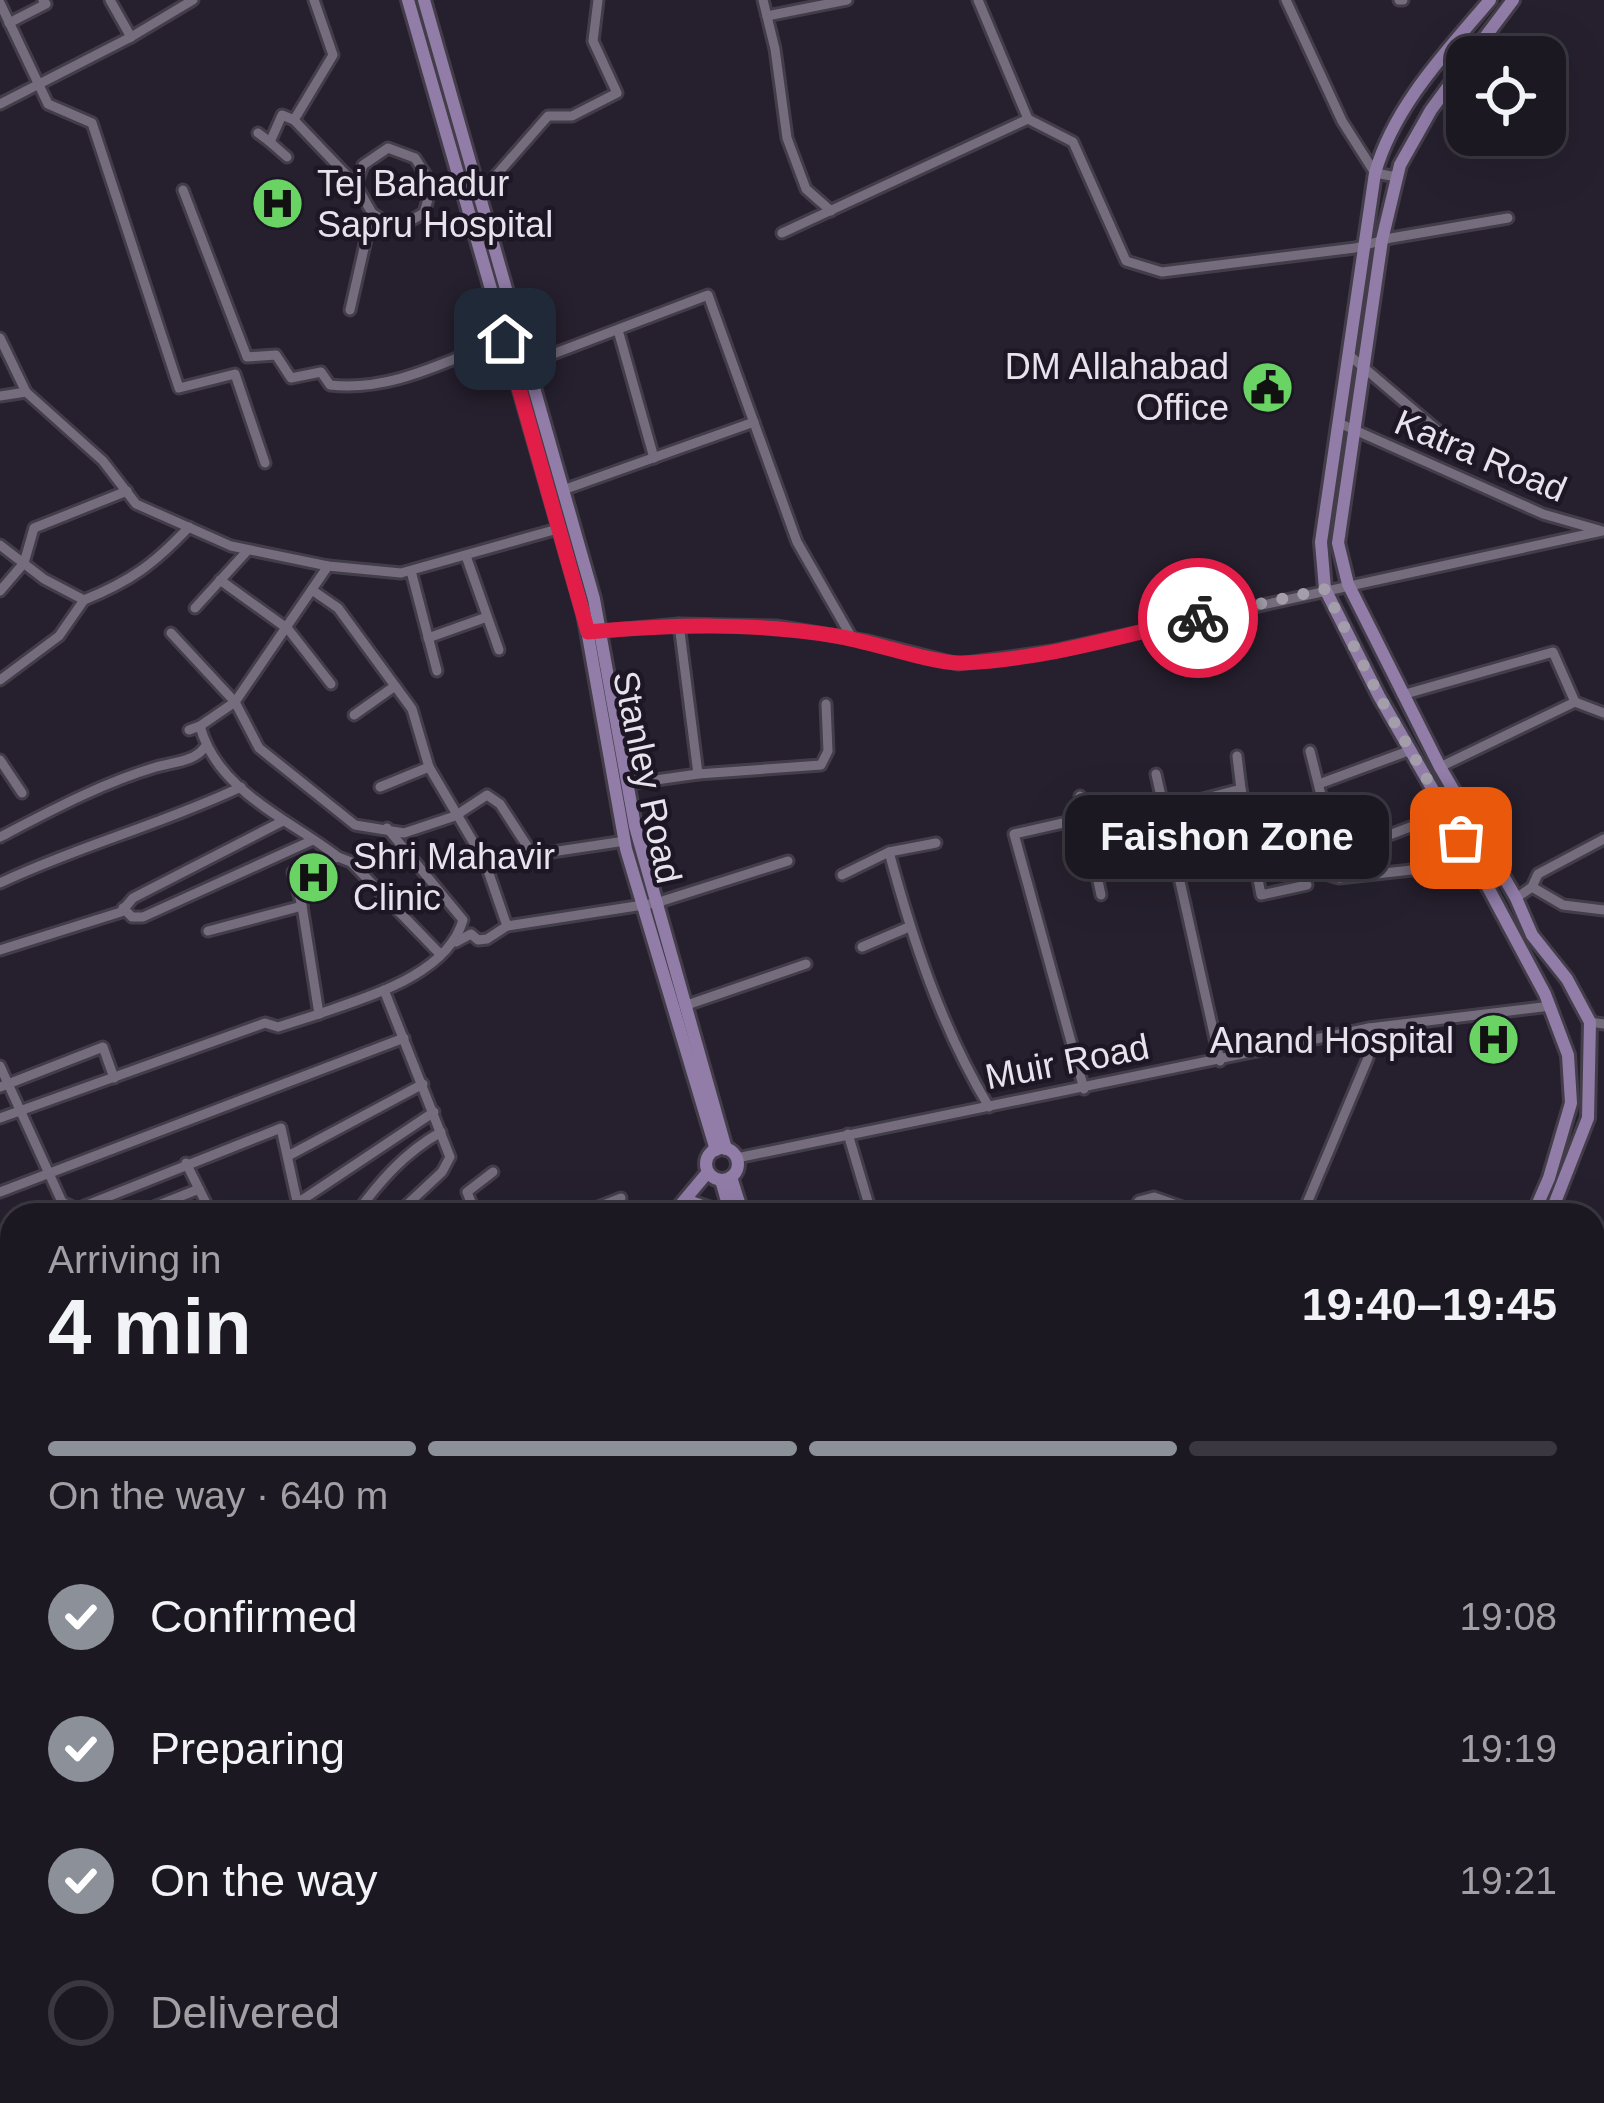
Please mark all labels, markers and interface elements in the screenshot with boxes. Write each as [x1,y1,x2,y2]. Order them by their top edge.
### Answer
map controls [1446,36,1566,156]
button: locate [1446,36,1566,156]
place label: Tej Bahadur Sapru Hospital [317,163,553,245]
hospital icon: Tej Bahadur Sapru Hospital [250,176,306,232]
pin [454,288,556,390]
icon: home [472,306,538,372]
place label: DM Allahabad Office [1005,346,1229,428]
public building icon: DM Allahabad Office [1240,359,1296,415]
street label: Katra Road [1389,401,1573,510]
courier [1138,558,1258,678]
icon: bike [1165,585,1231,651]
street label: Stanley Road [605,667,690,887]
pin [1410,787,1512,889]
callout: Faishon Zone [1065,796,1389,880]
icon: bag [1428,805,1494,871]
text: Faishon Zone [1100,815,1354,858]
place label: Shri Mahavir Clinic [353,836,555,918]
hospital icon: Shri Mahavir Clinic [286,849,342,905]
hospital icon: Anand Hospital [1465,1012,1521,1068]
place label: Anand Hospital [1210,1020,1454,1061]
street label: Muir Road [982,1026,1153,1097]
text: Arriving in [48,1238,221,1281]
text: 19:40–19:45 [1302,1279,1557,1330]
text: 4 min [48,1283,252,1371]
text: On the way · 640 m [48,1474,388,1517]
icon: check [48,1584,114,1650]
text: Confirmed [150,1591,358,1642]
text: 19:08 [1459,1595,1557,1638]
icon: check [48,1716,114,1782]
text: Preparing [150,1723,345,1774]
text: 19:19 [1459,1727,1557,1770]
icon: check [48,1848,114,1914]
text: On the way [150,1855,378,1906]
text: 19:21 [1459,1859,1557,1902]
text: Delivered [150,1987,340,2038]

